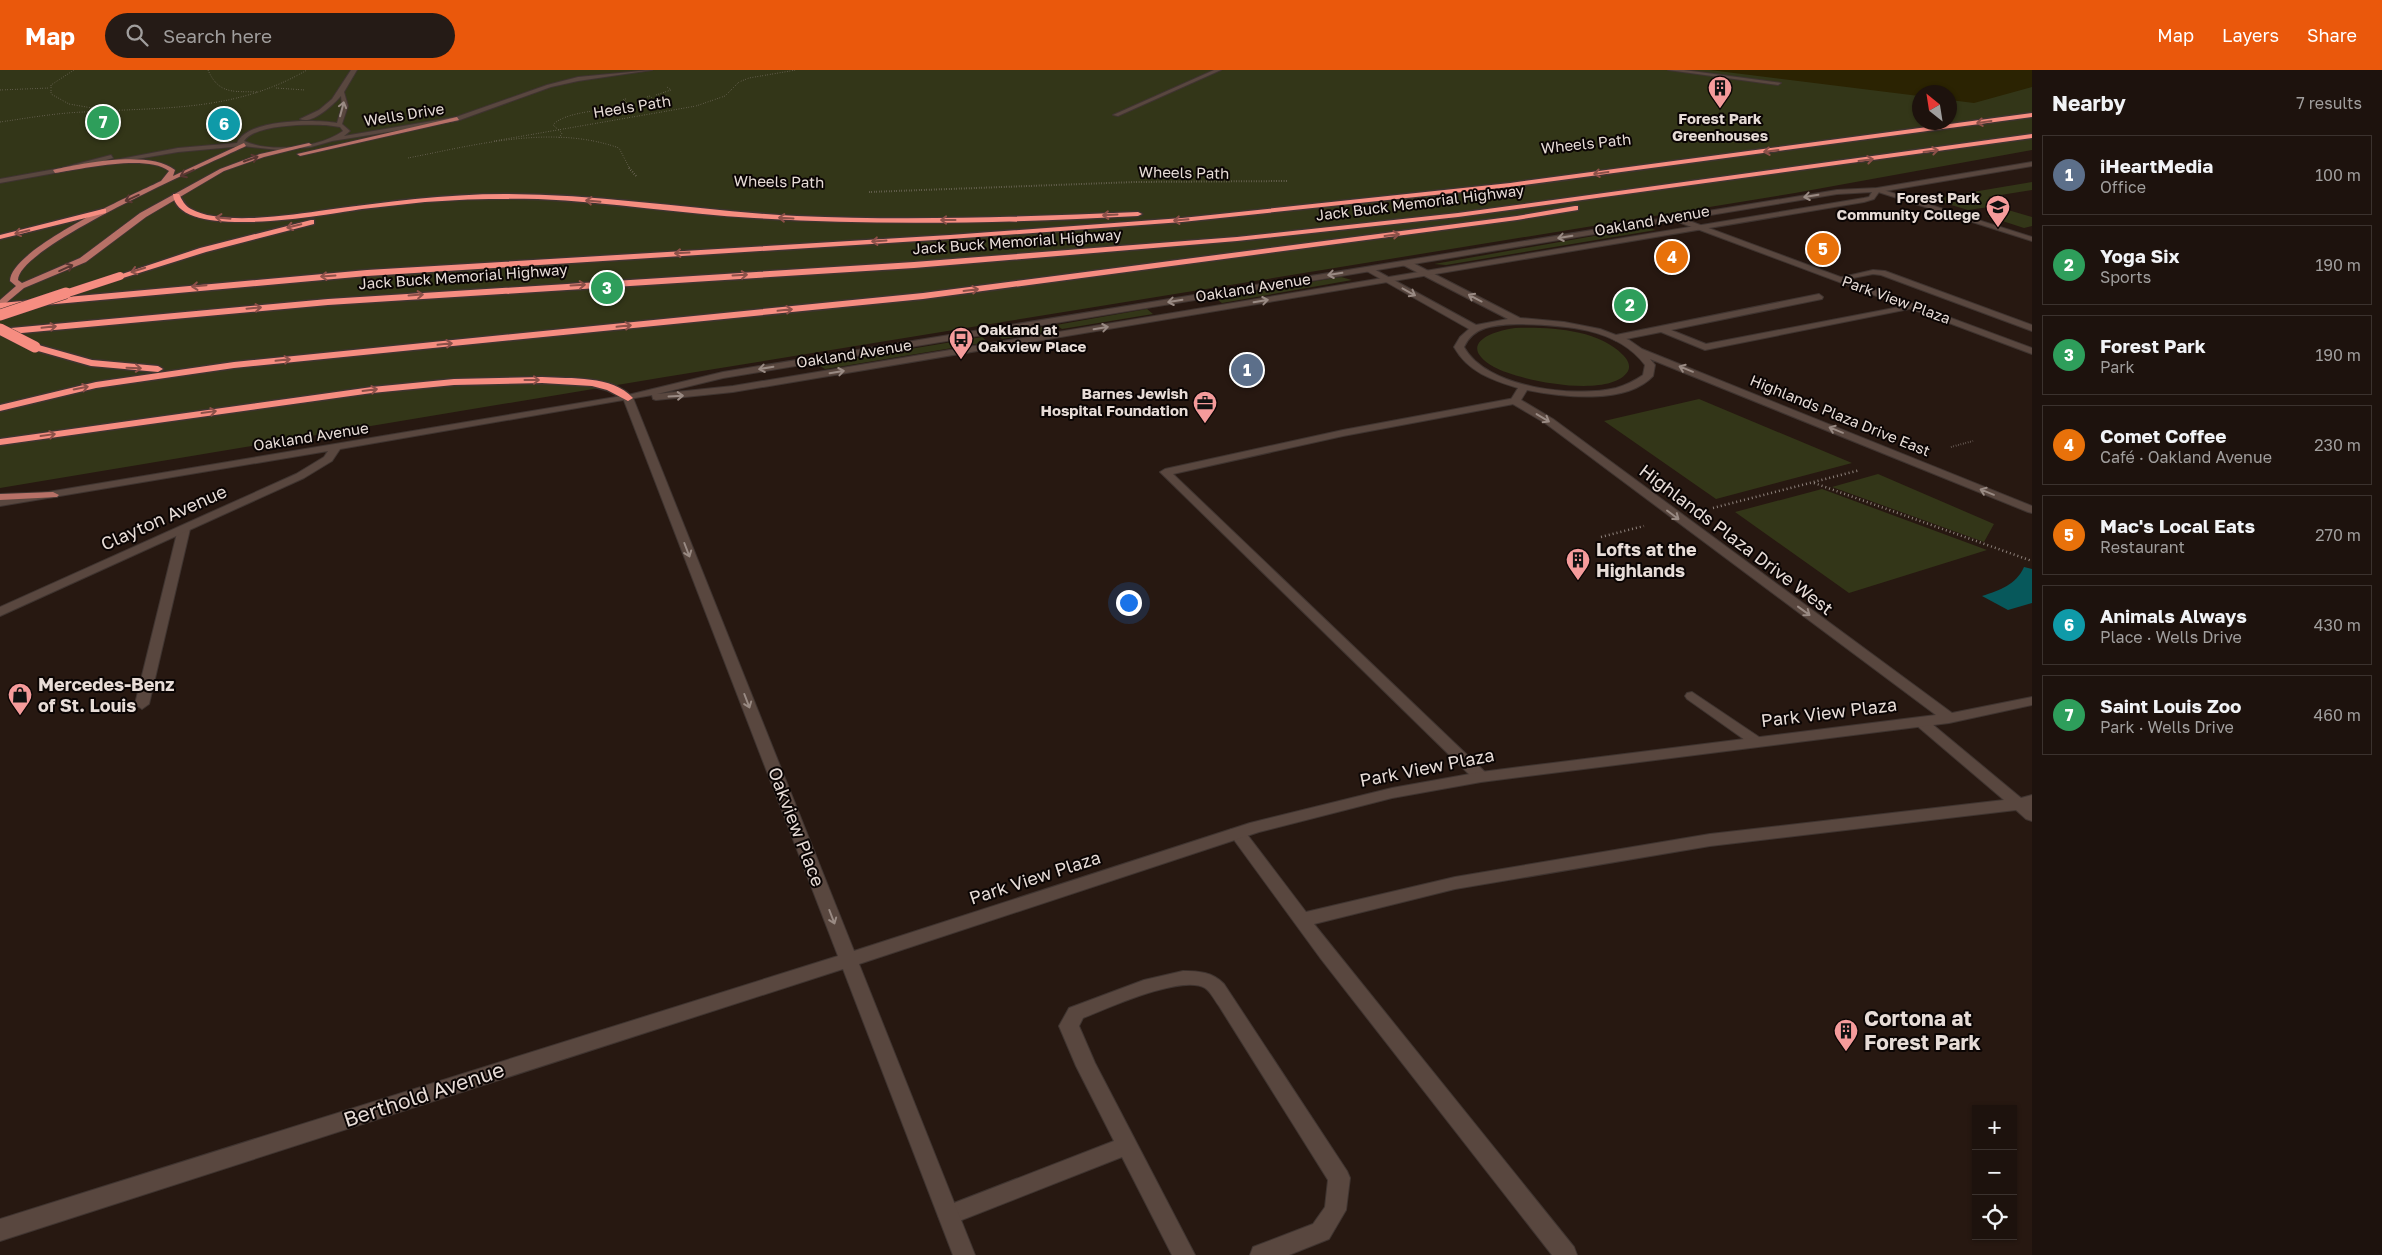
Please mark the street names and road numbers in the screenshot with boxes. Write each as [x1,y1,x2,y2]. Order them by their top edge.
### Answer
street label: Heels Path [592,91,672,121]
street label: Wells Drive [362,99,446,129]
street label: Wheels Path [1540,129,1632,157]
street label: Wheels Path [1138,162,1230,182]
street label: Wheels Path [733,171,825,191]
street label: Jack Buck Memorial Highway [1315,180,1526,224]
street label: Oakland Avenue [1593,201,1711,239]
street label: Jack Buck Memorial Highway [912,225,1123,257]
street label: Jack Buck Memorial Highway [358,260,569,292]
street label: Oakland Avenue [1194,269,1312,305]
street label: Park View Plaza [1840,271,1953,327]
street label: Oakland Avenue [795,335,913,371]
street label: Highlands Plaza Drive East [1748,371,1933,459]
street label: Oakland Avenue [252,418,370,454]
street label: Highlands Plaza Drive West [1635,459,1838,619]
street label: Clayton Avenue [97,479,230,555]
street label: Park View Plaza [1760,693,1898,731]
street label: Park View Plaza [1358,743,1496,791]
street label: Oakview Place [764,764,830,889]
street label: Park View Plaza [966,845,1103,909]
street label: Berthold Avenue [340,1056,507,1132]

